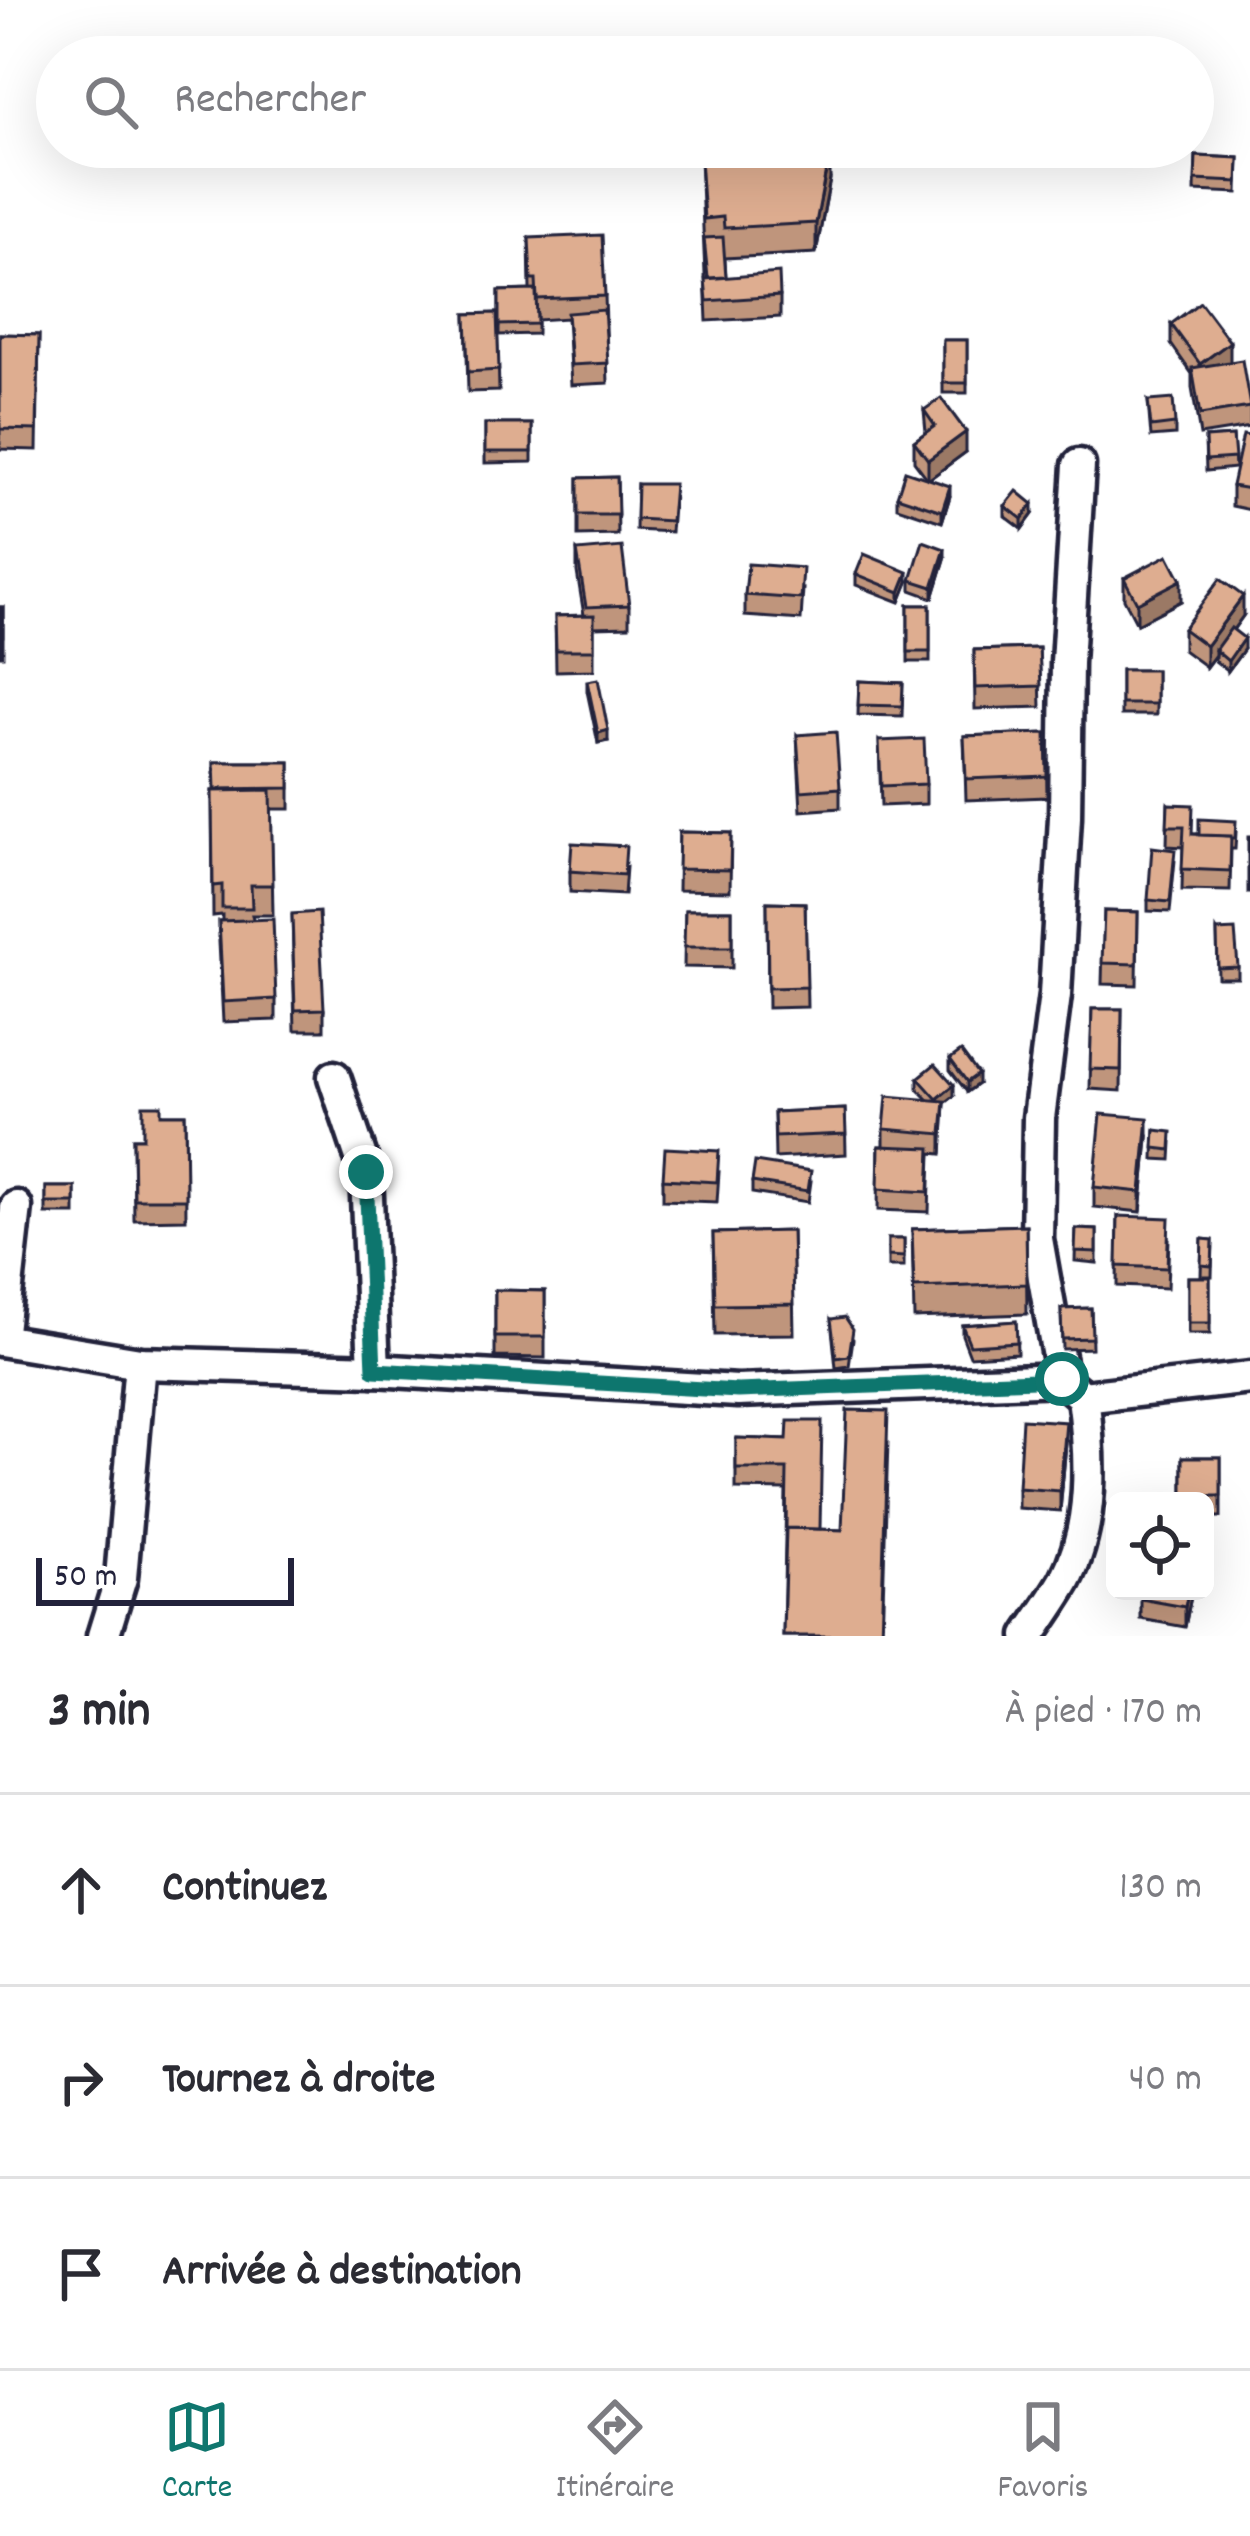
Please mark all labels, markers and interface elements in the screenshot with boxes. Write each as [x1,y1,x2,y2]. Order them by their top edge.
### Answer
search box [36,36,1214,168]
icon: search [78,69,144,135]
text: Rechercher [174,70,366,134]
route end [339,1145,393,1199]
route start [1035,1352,1089,1406]
map controls [1106,1492,1214,1600]
button: locate [1106,1492,1214,1600]
scale bar [36,1552,294,1605]
text: 50 m [54,1555,118,1602]
text: 3 min [48,1678,150,1750]
text: À pied · 170 m [1005,1687,1202,1742]
icon: ahead [48,1857,114,1923]
text: Continuez [162,1858,327,1922]
text: 130 m [1119,1862,1202,1917]
icon: right [48,2049,114,2115]
text: Tournez à droite [162,2050,435,2114]
text: 40 m [1129,2054,1202,2109]
icon: arrive [48,2241,114,2307]
text: Arrivée à destination [162,2242,521,2306]
tab: Carte [162,2394,232,2513]
tab: Itinéraire [556,2394,674,2513]
tab: Favoris [997,2394,1088,2513]

